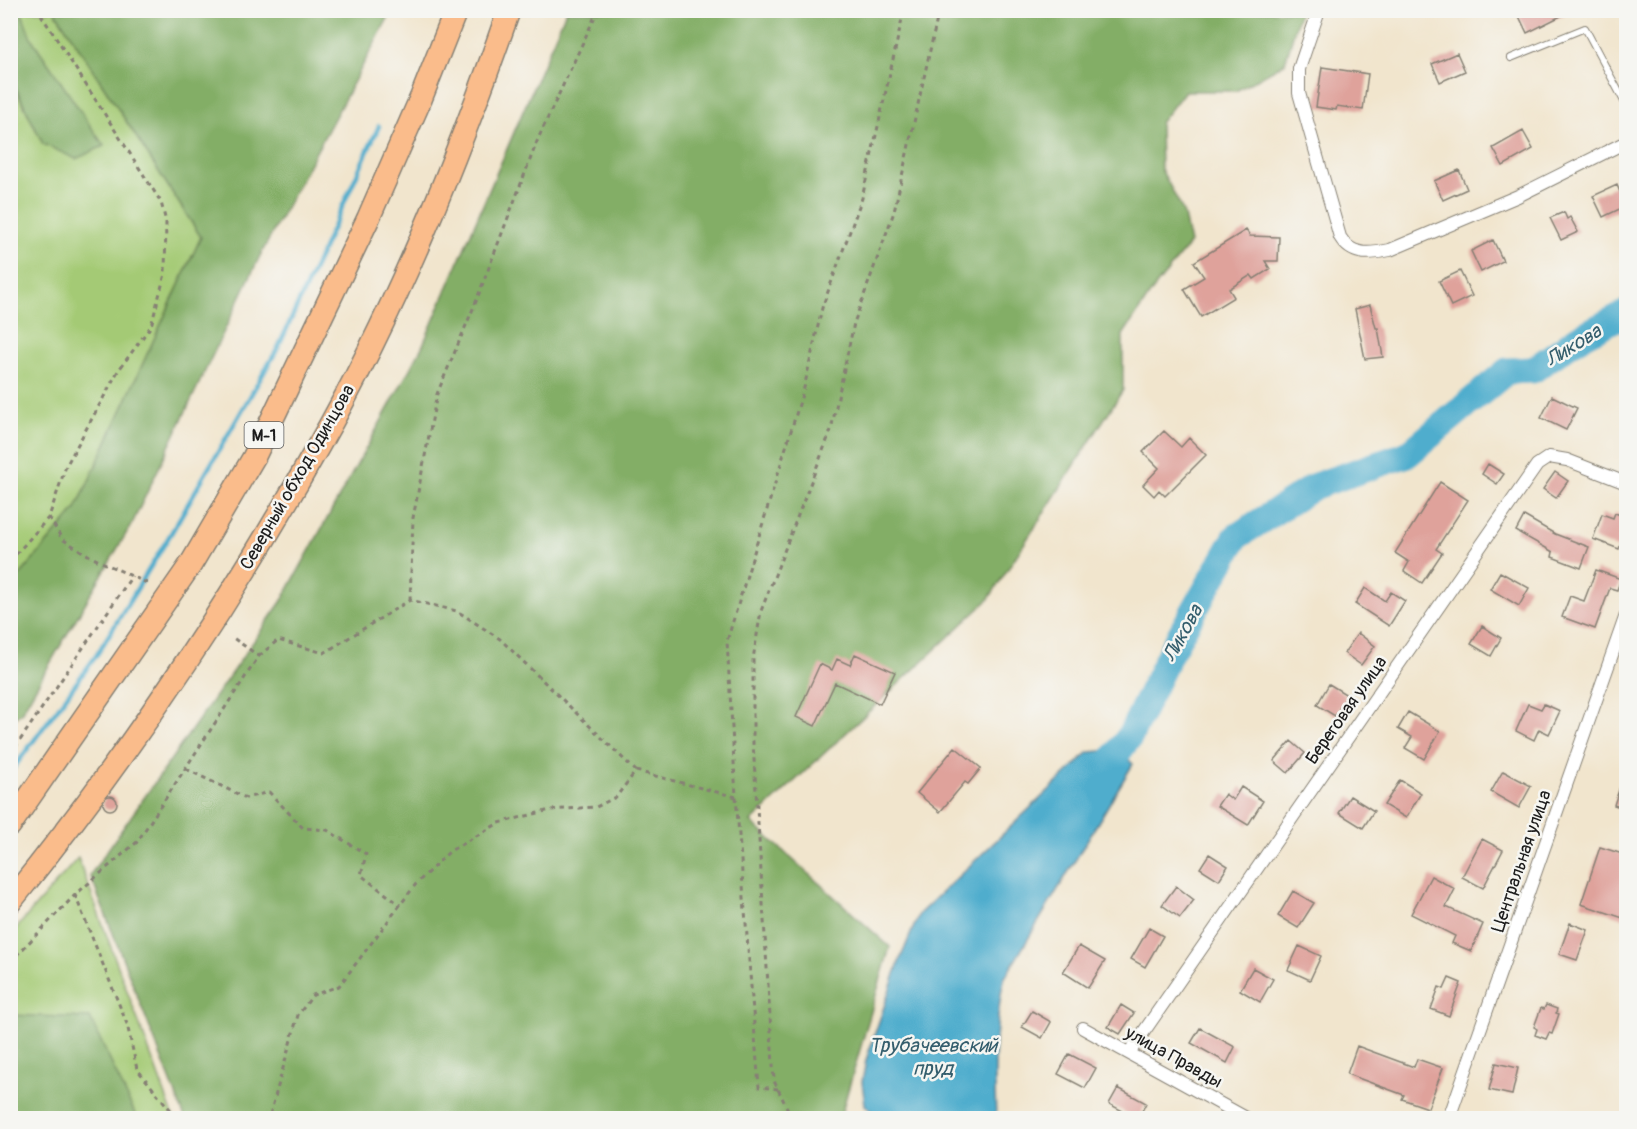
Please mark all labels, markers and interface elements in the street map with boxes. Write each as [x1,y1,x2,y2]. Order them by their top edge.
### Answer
water label: Ликова [1541,318,1607,372]
street label: Северный обход Одинцова [235,381,360,574]
road number: М-1 [244,422,284,448]
water label: Ликова [1157,599,1209,666]
street label: Береговая улица [1300,652,1392,769]
street label: Центральная улица [1486,787,1557,935]
street label: улица Правды [1120,1021,1226,1094]
water label: Трубачеевский пруд [869,1033,999,1081]

